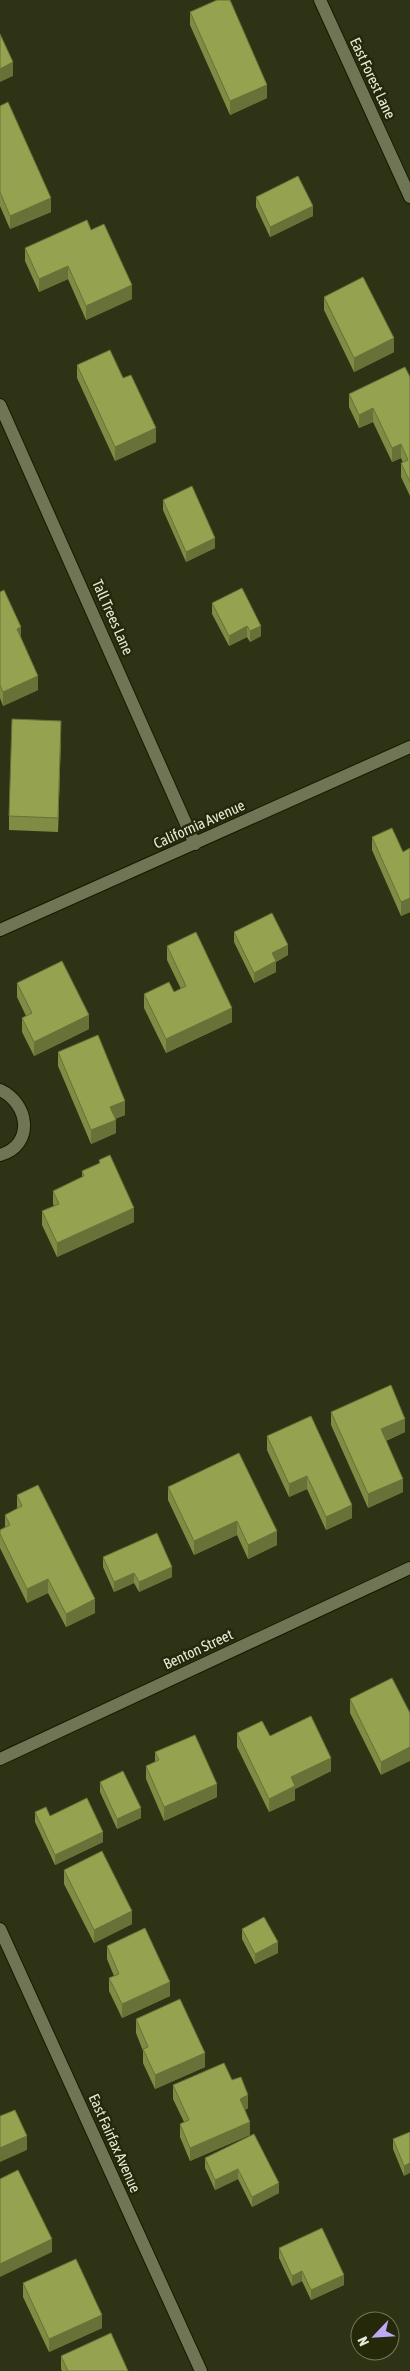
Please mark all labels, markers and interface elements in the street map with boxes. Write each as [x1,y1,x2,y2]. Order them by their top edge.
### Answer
street label: East Forest Lane [347,35,399,121]
street label: Tall Trees Lane [89,577,137,657]
street label: California Avenue [151,796,247,852]
street label: Benton Street [161,1626,235,1672]
street label: East Fairfax Avenue [86,2091,144,2195]
north arrow [350,2311,400,2361]
text: N [354,2334,372,2349]

